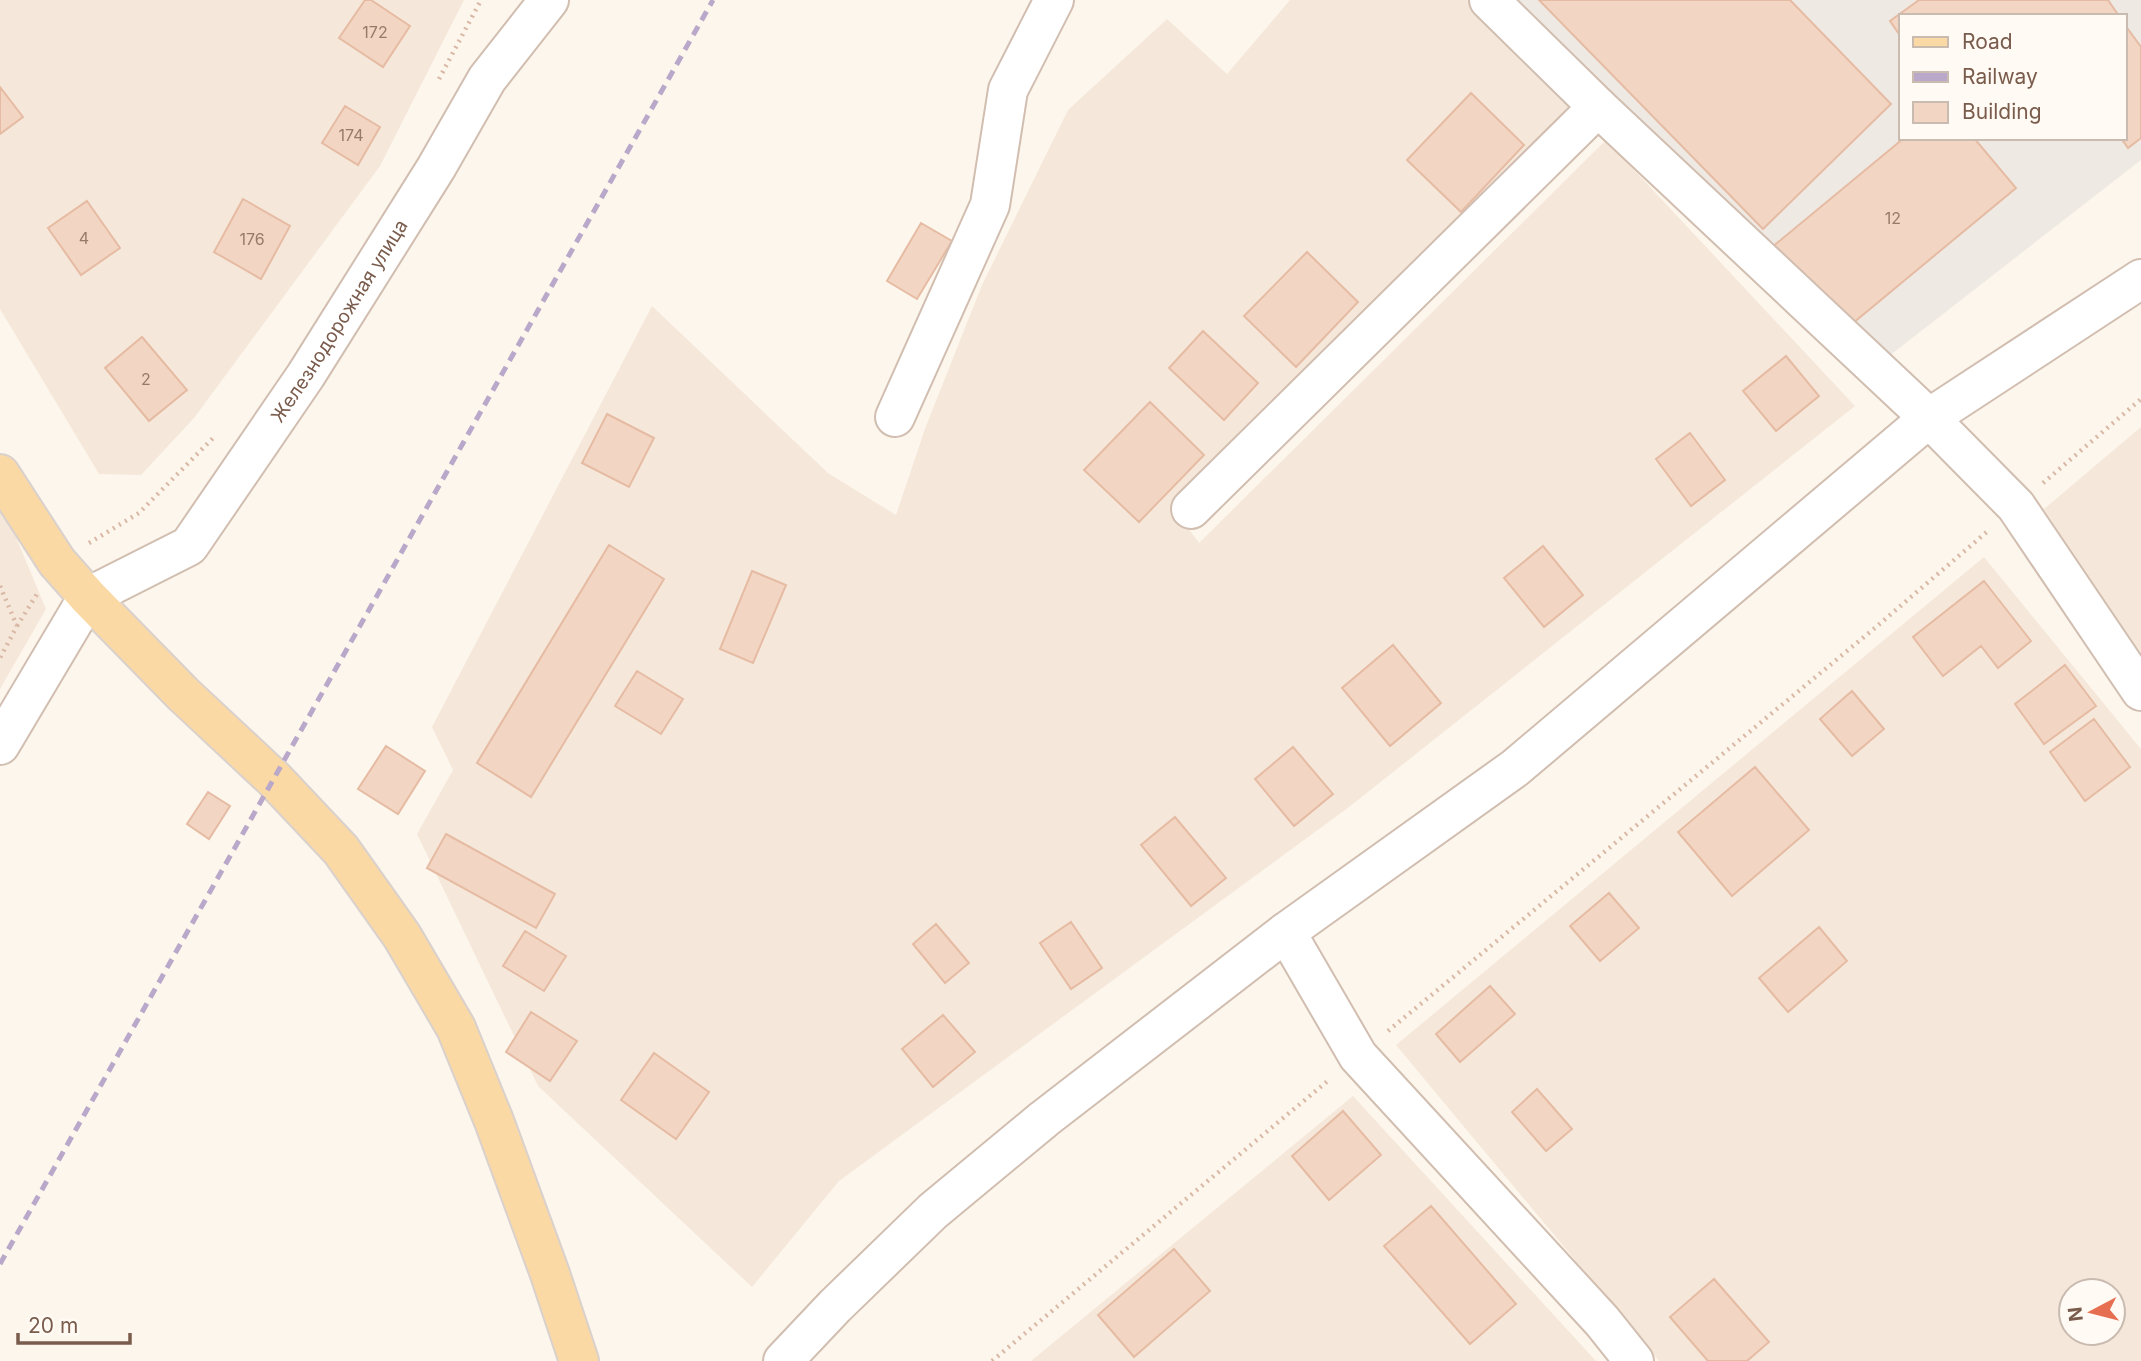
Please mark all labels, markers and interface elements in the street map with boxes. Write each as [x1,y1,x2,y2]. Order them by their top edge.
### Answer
legend [1899,14,2127,140]
house number: 172 [362,22,388,42]
text: Road [1962,29,2013,54]
text: Railway [1962,64,2038,89]
text: Building [1962,99,2042,124]
house number: 174 [339,125,363,145]
house number: 12 [1885,208,1901,228]
street label: Железнодорожная улица [266,215,412,427]
house number: 4 [79,228,89,248]
house number: 176 [239,229,265,249]
house number: 2 [141,369,151,389]
north arrow [2057,1277,2127,1347]
scale bar [18,1302,130,1346]
text: N [2063,1305,2088,1323]
text: 20 m [28,1313,78,1338]

